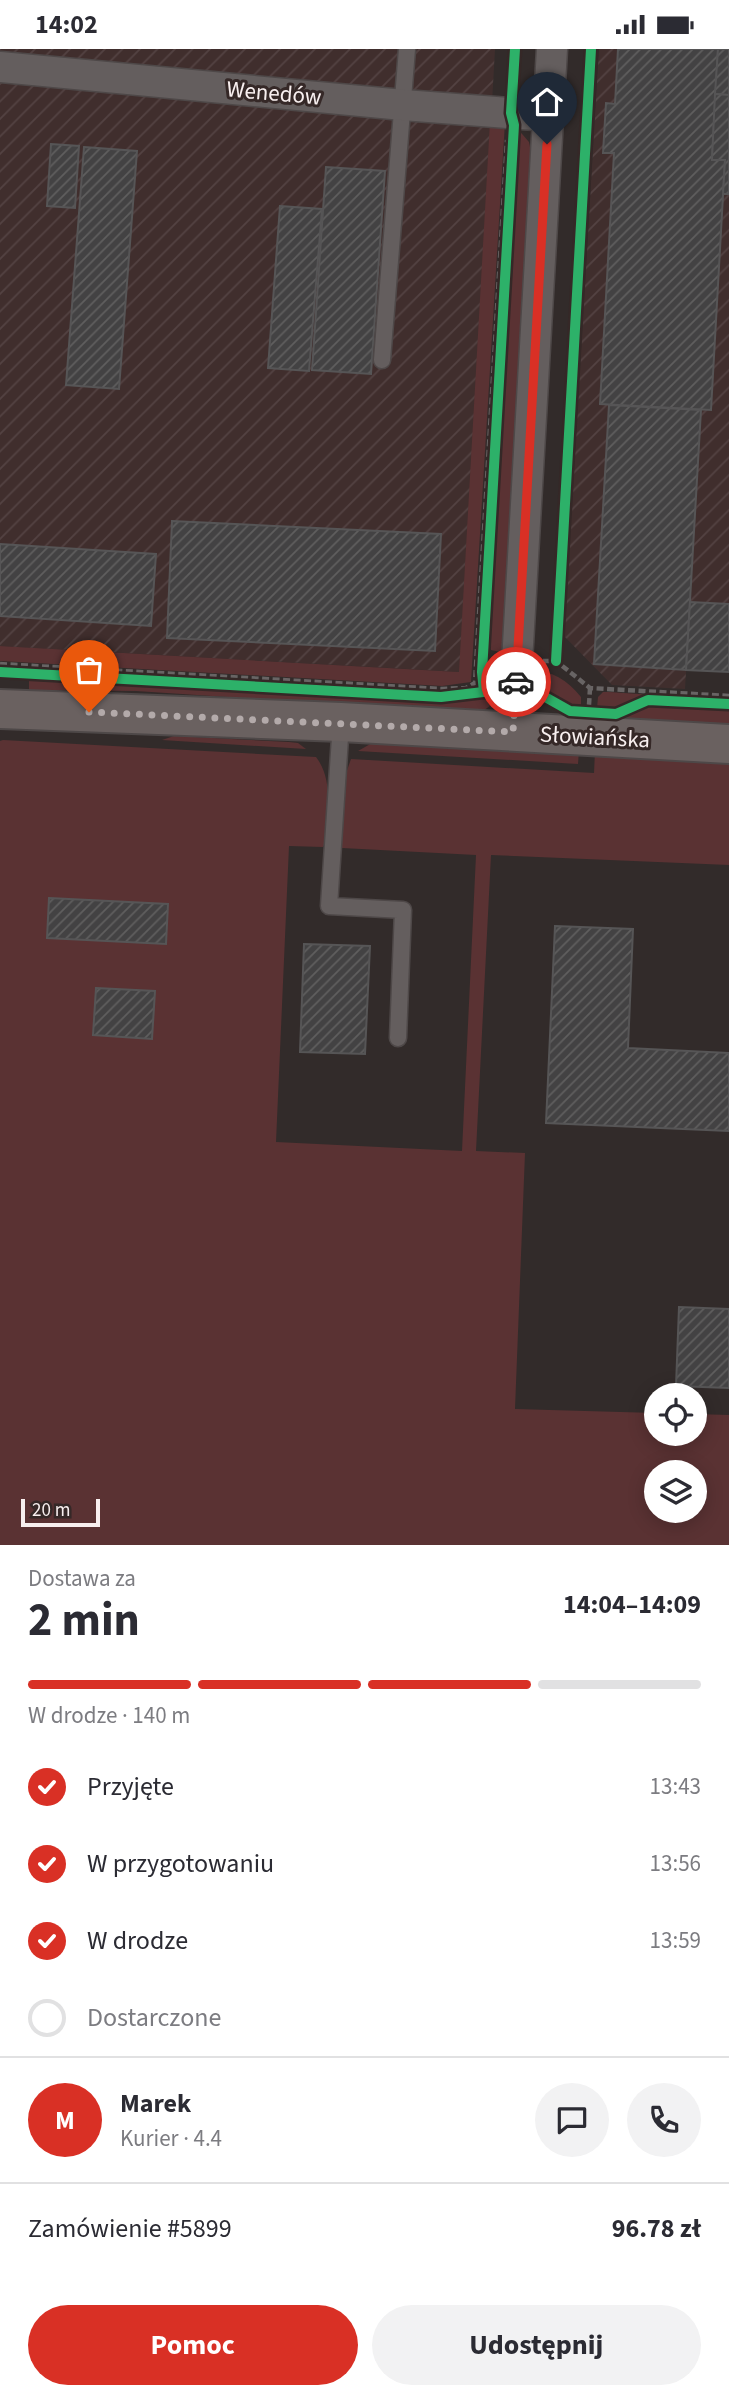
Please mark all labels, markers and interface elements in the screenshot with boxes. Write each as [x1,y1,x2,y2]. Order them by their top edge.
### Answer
text: 14:02 [35,6,98,43]
street label: Wenedów [225,72,323,114]
pin [517,72,577,144]
icon: home [528,83,566,121]
pin [59,640,119,712]
courier [481,647,551,717]
icon: bag [70,651,108,689]
icon: car [497,663,535,701]
street label: Słowiańska [539,718,651,756]
map controls [644,1383,707,1523]
button: locate [644,1383,707,1446]
button: layers [644,1460,707,1523]
scale bar [21,1496,100,1528]
text: 20 m [32,1497,70,1524]
text: Dostawa za [28,1562,136,1595]
text: 14:04–14:09 [563,1586,701,1623]
text: 2 min [28,1588,140,1653]
text: W drodze · 140 m [28,1699,190,1732]
icon: check [28,1768,66,1806]
text: Przyjęte [87,1768,174,1805]
text: 13:43 [650,1770,701,1803]
icon: check [28,1845,66,1883]
text: W przygotowaniu [87,1845,274,1882]
text: 13:56 [650,1847,701,1880]
icon: check [28,1922,66,1960]
text: W drodze [87,1922,188,1959]
text: 13:59 [650,1924,701,1957]
text: Dostarczone [87,1999,221,2036]
button: chat [535,2083,609,2157]
button: phone [627,2083,701,2157]
text: Marek [120,2085,191,2122]
text: M [55,2102,75,2139]
text: Kurier · 4.4 [120,2122,222,2155]
text: Zamówienie #5899 [28,2210,232,2247]
text: 96.78 zł [612,2210,701,2247]
button: Pomoc [28,2305,358,2385]
button: Udostępnij [372,2305,701,2385]

